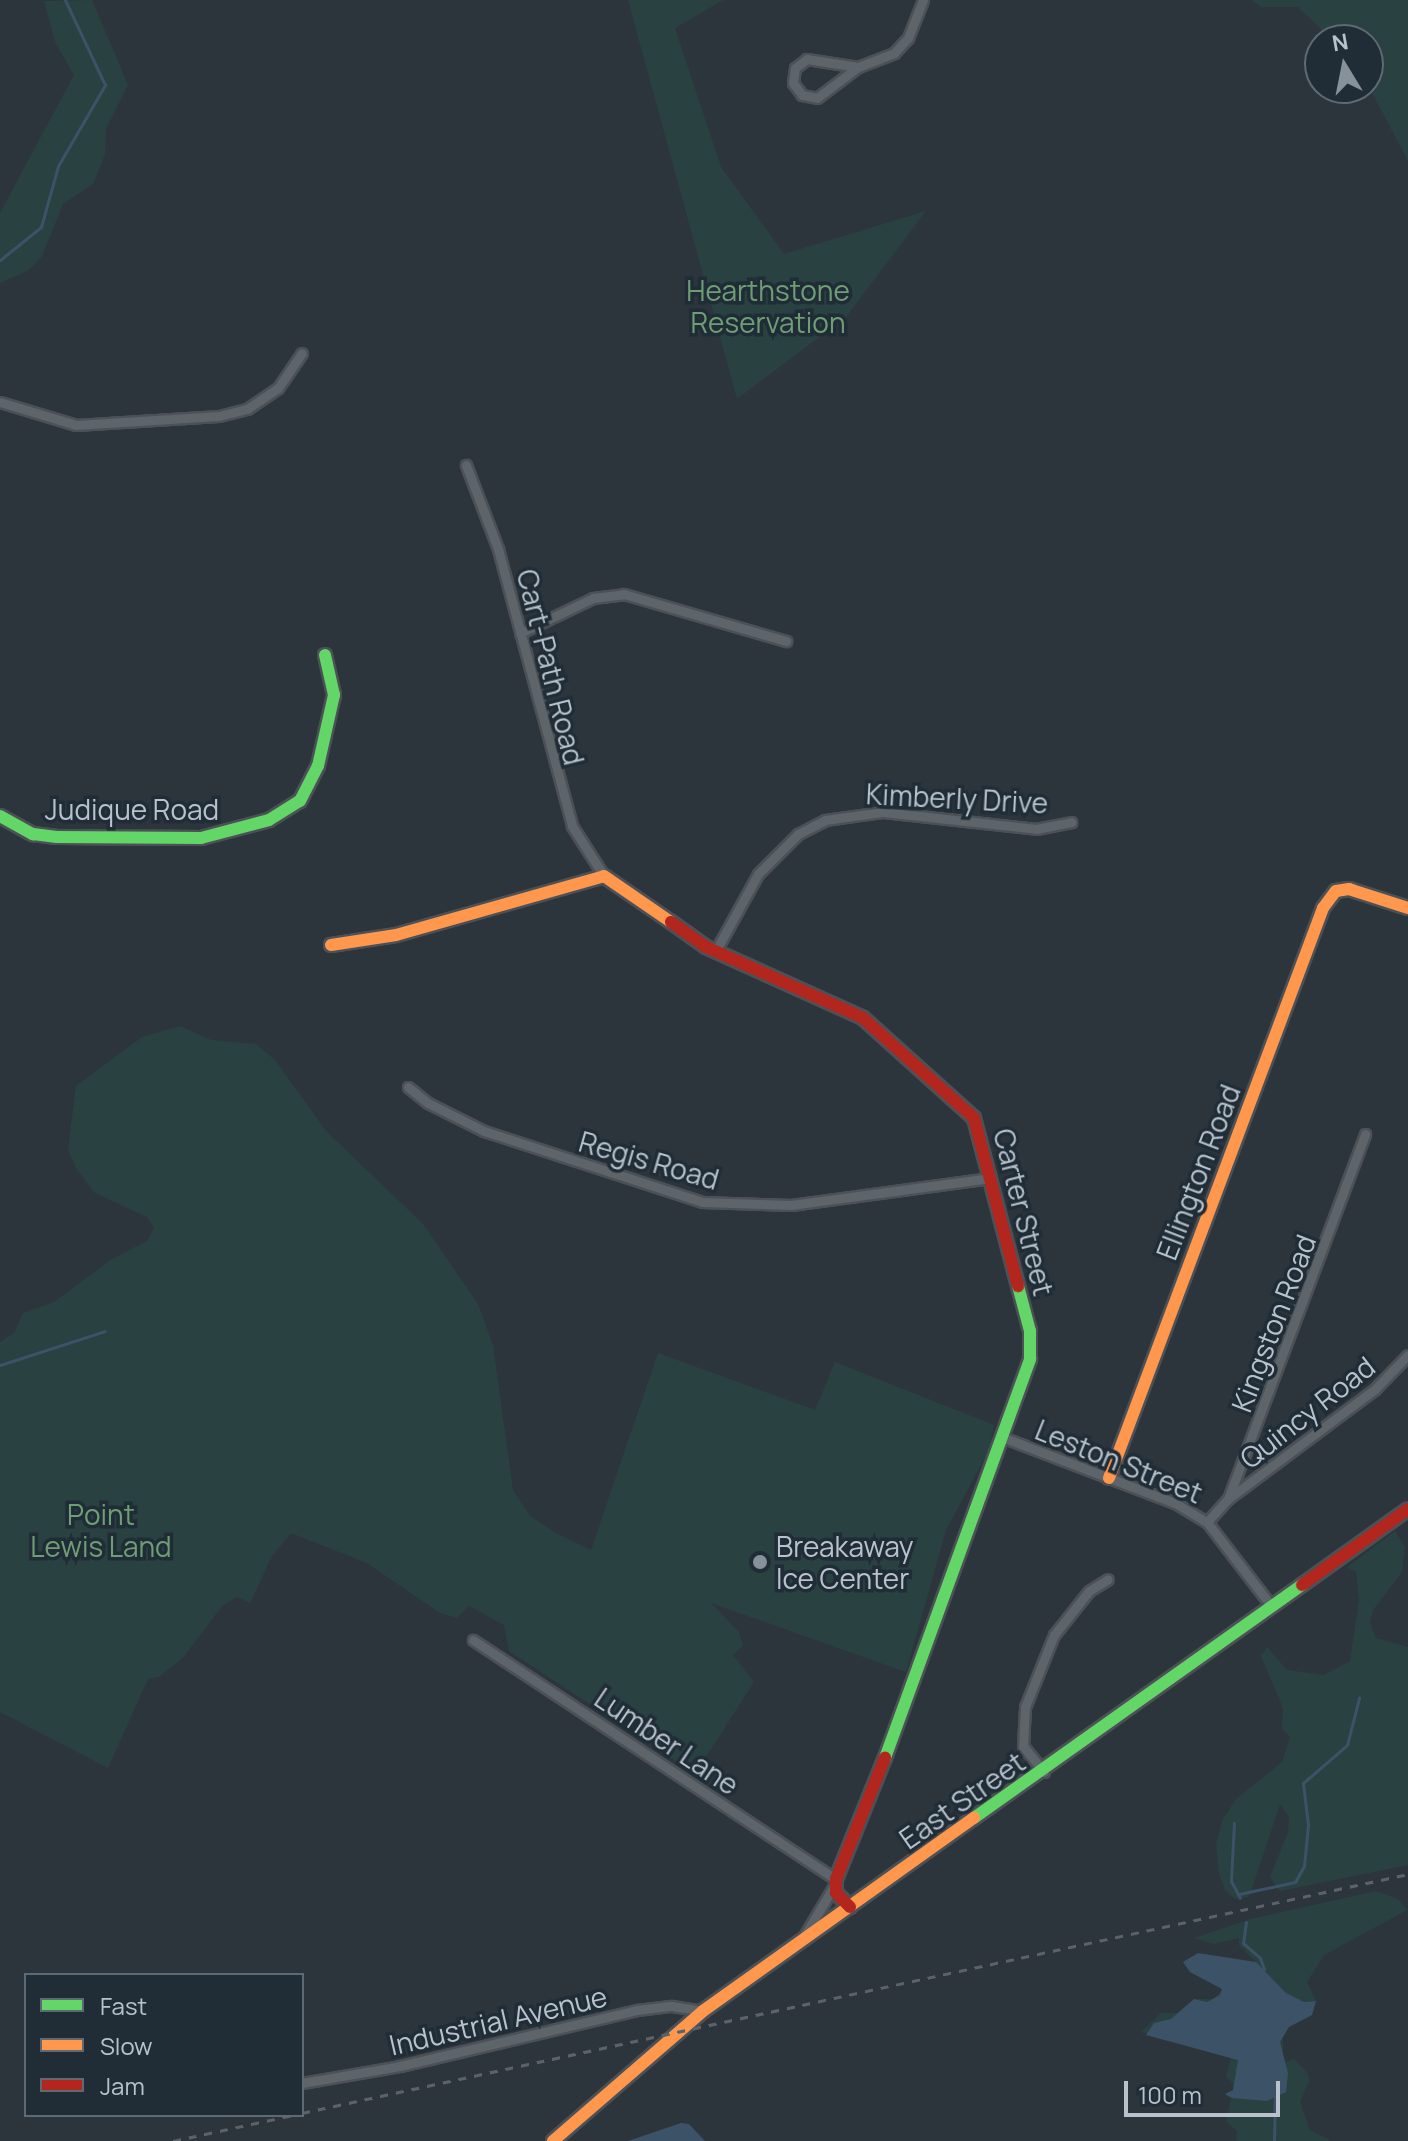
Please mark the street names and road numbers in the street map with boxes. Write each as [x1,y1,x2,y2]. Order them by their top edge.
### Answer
street label: Cart-Path Road [510,566,592,768]
street label: Kimberly Drive [865,776,1049,820]
street label: Judique Road [45,792,219,826]
street label: Ellington Road [1149,1080,1247,1264]
street label: Regis Road [575,1124,723,1196]
street label: Carter Street [987,1125,1061,1299]
street label: Kingston Road [1224,1230,1322,1416]
street label: Quincy Road [1233,1349,1381,1475]
street label: Leston Street [1031,1412,1207,1510]
street label: Lumber Lane [589,1681,745,1801]
street label: East Street [893,1745,1031,1855]
street label: Industrial Avenue [386,1979,610,2061]

